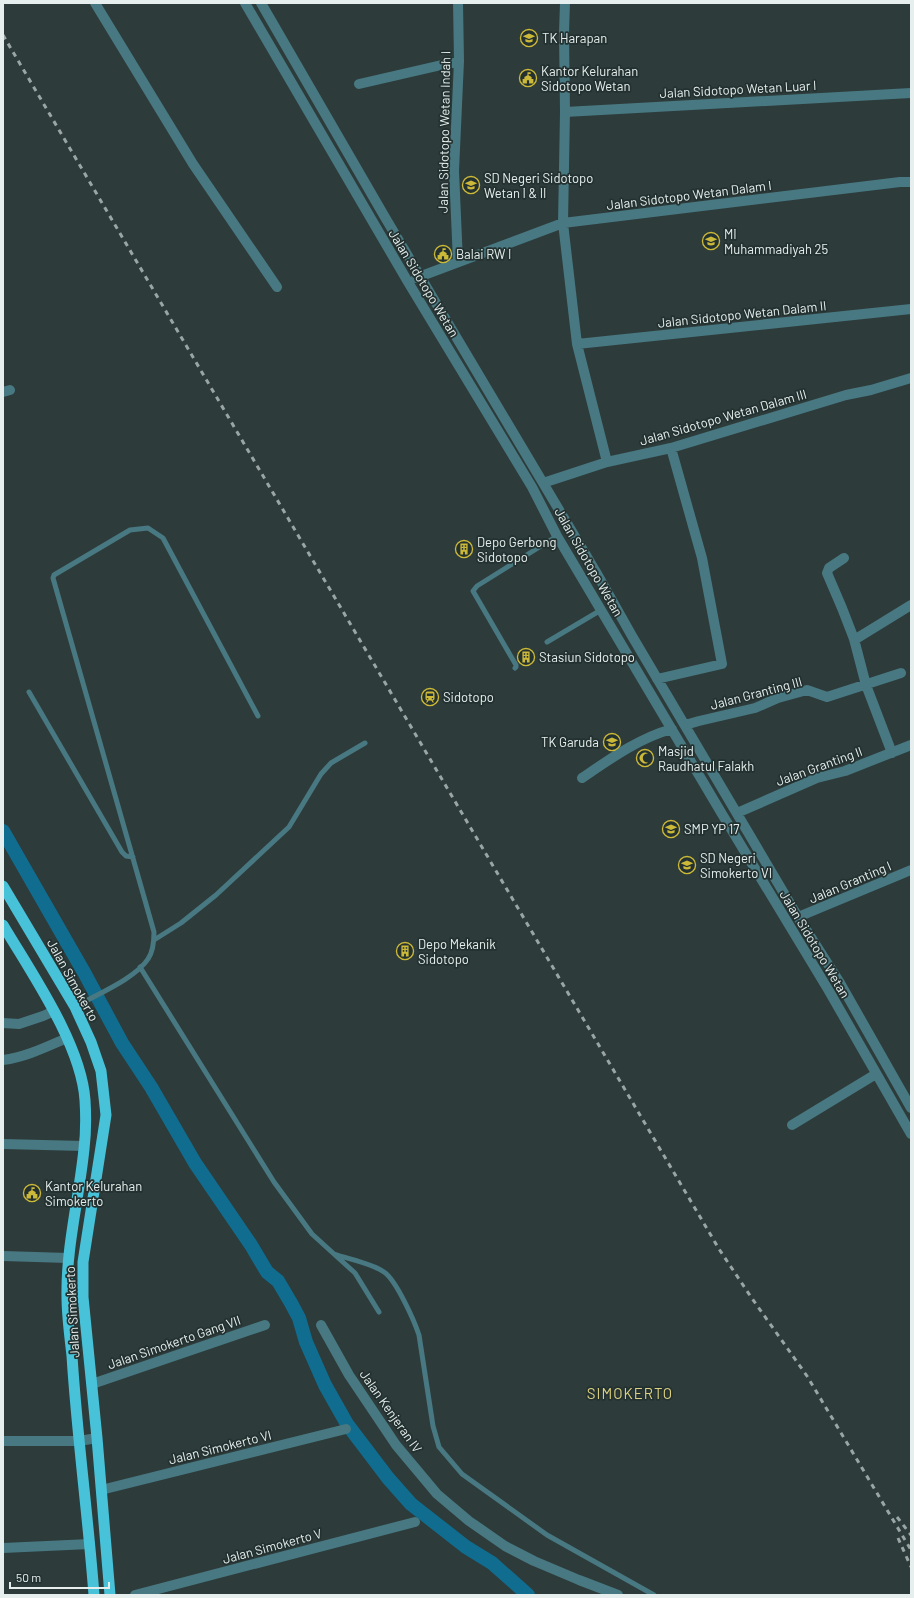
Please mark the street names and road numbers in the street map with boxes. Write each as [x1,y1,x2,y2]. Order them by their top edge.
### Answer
street label: Jalan Sidotopo Wetan Indah I [435,51,453,213]
street label: Jalan Sidotopo Wetan Luar I [659,77,817,101]
street label: Jalan Sidotopo Wetan Dalam I [605,177,773,213]
street label: Jalan Sidotopo Wetan [386,226,462,340]
street label: Jalan Sidotopo Wetan Dalam II [657,297,827,331]
street label: Jalan Sidotopo Wetan Dalam III [638,385,808,449]
street label: Jalan Sidotopo Wetan [551,505,627,619]
street label: Jalan Granting III [708,673,804,713]
street label: Jalan Granting II [773,743,865,789]
street label: Jalan Granting I [807,858,893,906]
street label: Jalan Sidotopo Wetan [777,887,853,1001]
street label: Jalan Simokerto [44,936,102,1024]
street label: Jalan Simokerto [62,1266,82,1358]
street label: Jalan Simokerto Gang VII [105,1312,243,1372]
street label: Jalan Kenjeran IV [357,1367,426,1456]
street label: Jalan Simokerto VI [167,1426,273,1468]
street label: Jalan Simokerto V [221,1525,324,1567]

